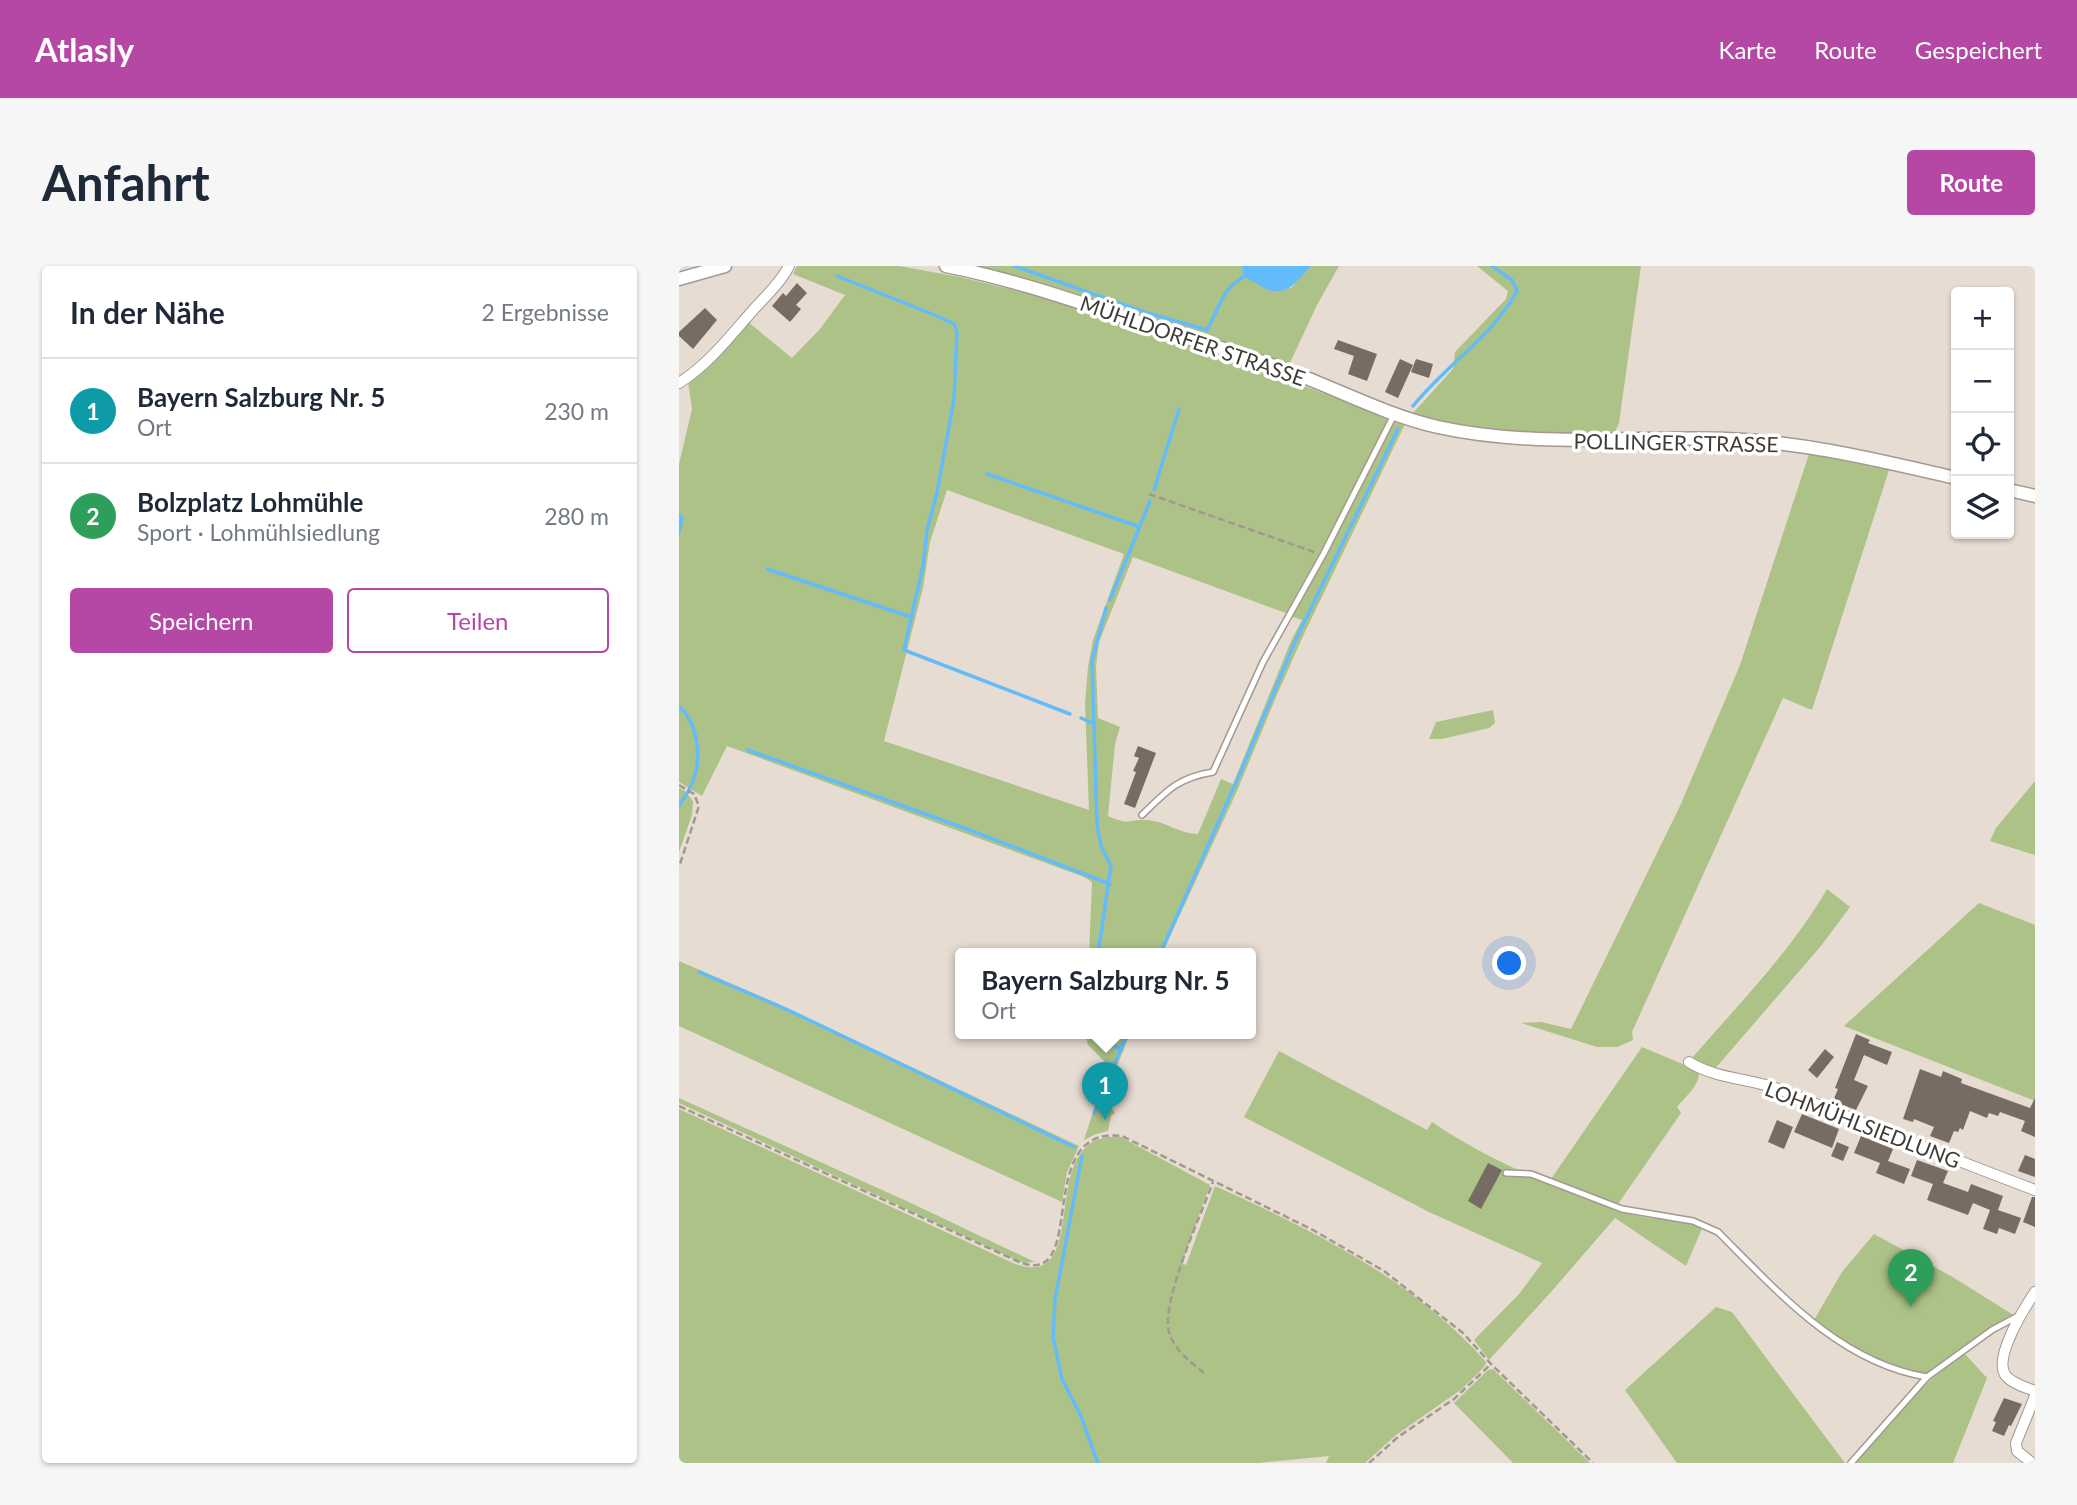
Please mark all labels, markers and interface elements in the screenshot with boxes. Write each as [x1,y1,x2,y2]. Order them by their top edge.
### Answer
text: Atlasly [35,29,134,69]
text: Karte [1719,35,1776,64]
text: Route [1814,35,1877,64]
text: Gespeichert [1915,35,2042,64]
button: Route [1907,150,2035,215]
text: Anfahrt [42,153,210,211]
map controls [1951,287,2014,539]
button: + [1951,287,2014,350]
street label: MÜHLDORFER STRASSE [1077,290,1309,390]
text: In der Nähe [70,294,225,330]
text: 2 Ergebnisse [481,298,609,326]
button: − [1951,350,2014,413]
text: Bayern Salzburg Nr. 5 [137,381,385,413]
text: 1 [86,397,100,425]
text: 230 m [544,397,609,425]
text: Ort [137,413,172,441]
button: locate [1951,413,2014,476]
street label: POLLINGER STRASSE [1573,428,1779,456]
button: layers [1951,476,2014,539]
text: Bolzplatz Lohmühle [137,486,363,518]
text: 2 [86,502,100,530]
text: 280 m [544,502,609,530]
text: Sport · Lohmühlsiedlung [137,518,380,546]
button: Speichern [70,588,333,653]
button: Teilen [347,588,609,653]
your location [1492,946,1526,980]
popup [955,948,1256,1039]
text: Bayern Salzburg Nr. 5 [981,964,1230,996]
text: Ort [981,996,1016,1024]
pin: 1 [1082,1062,1128,1120]
street label: LOHMÜHLSIEDLUNG [1762,1075,1964,1173]
pin: 2 [1888,1249,1934,1307]

